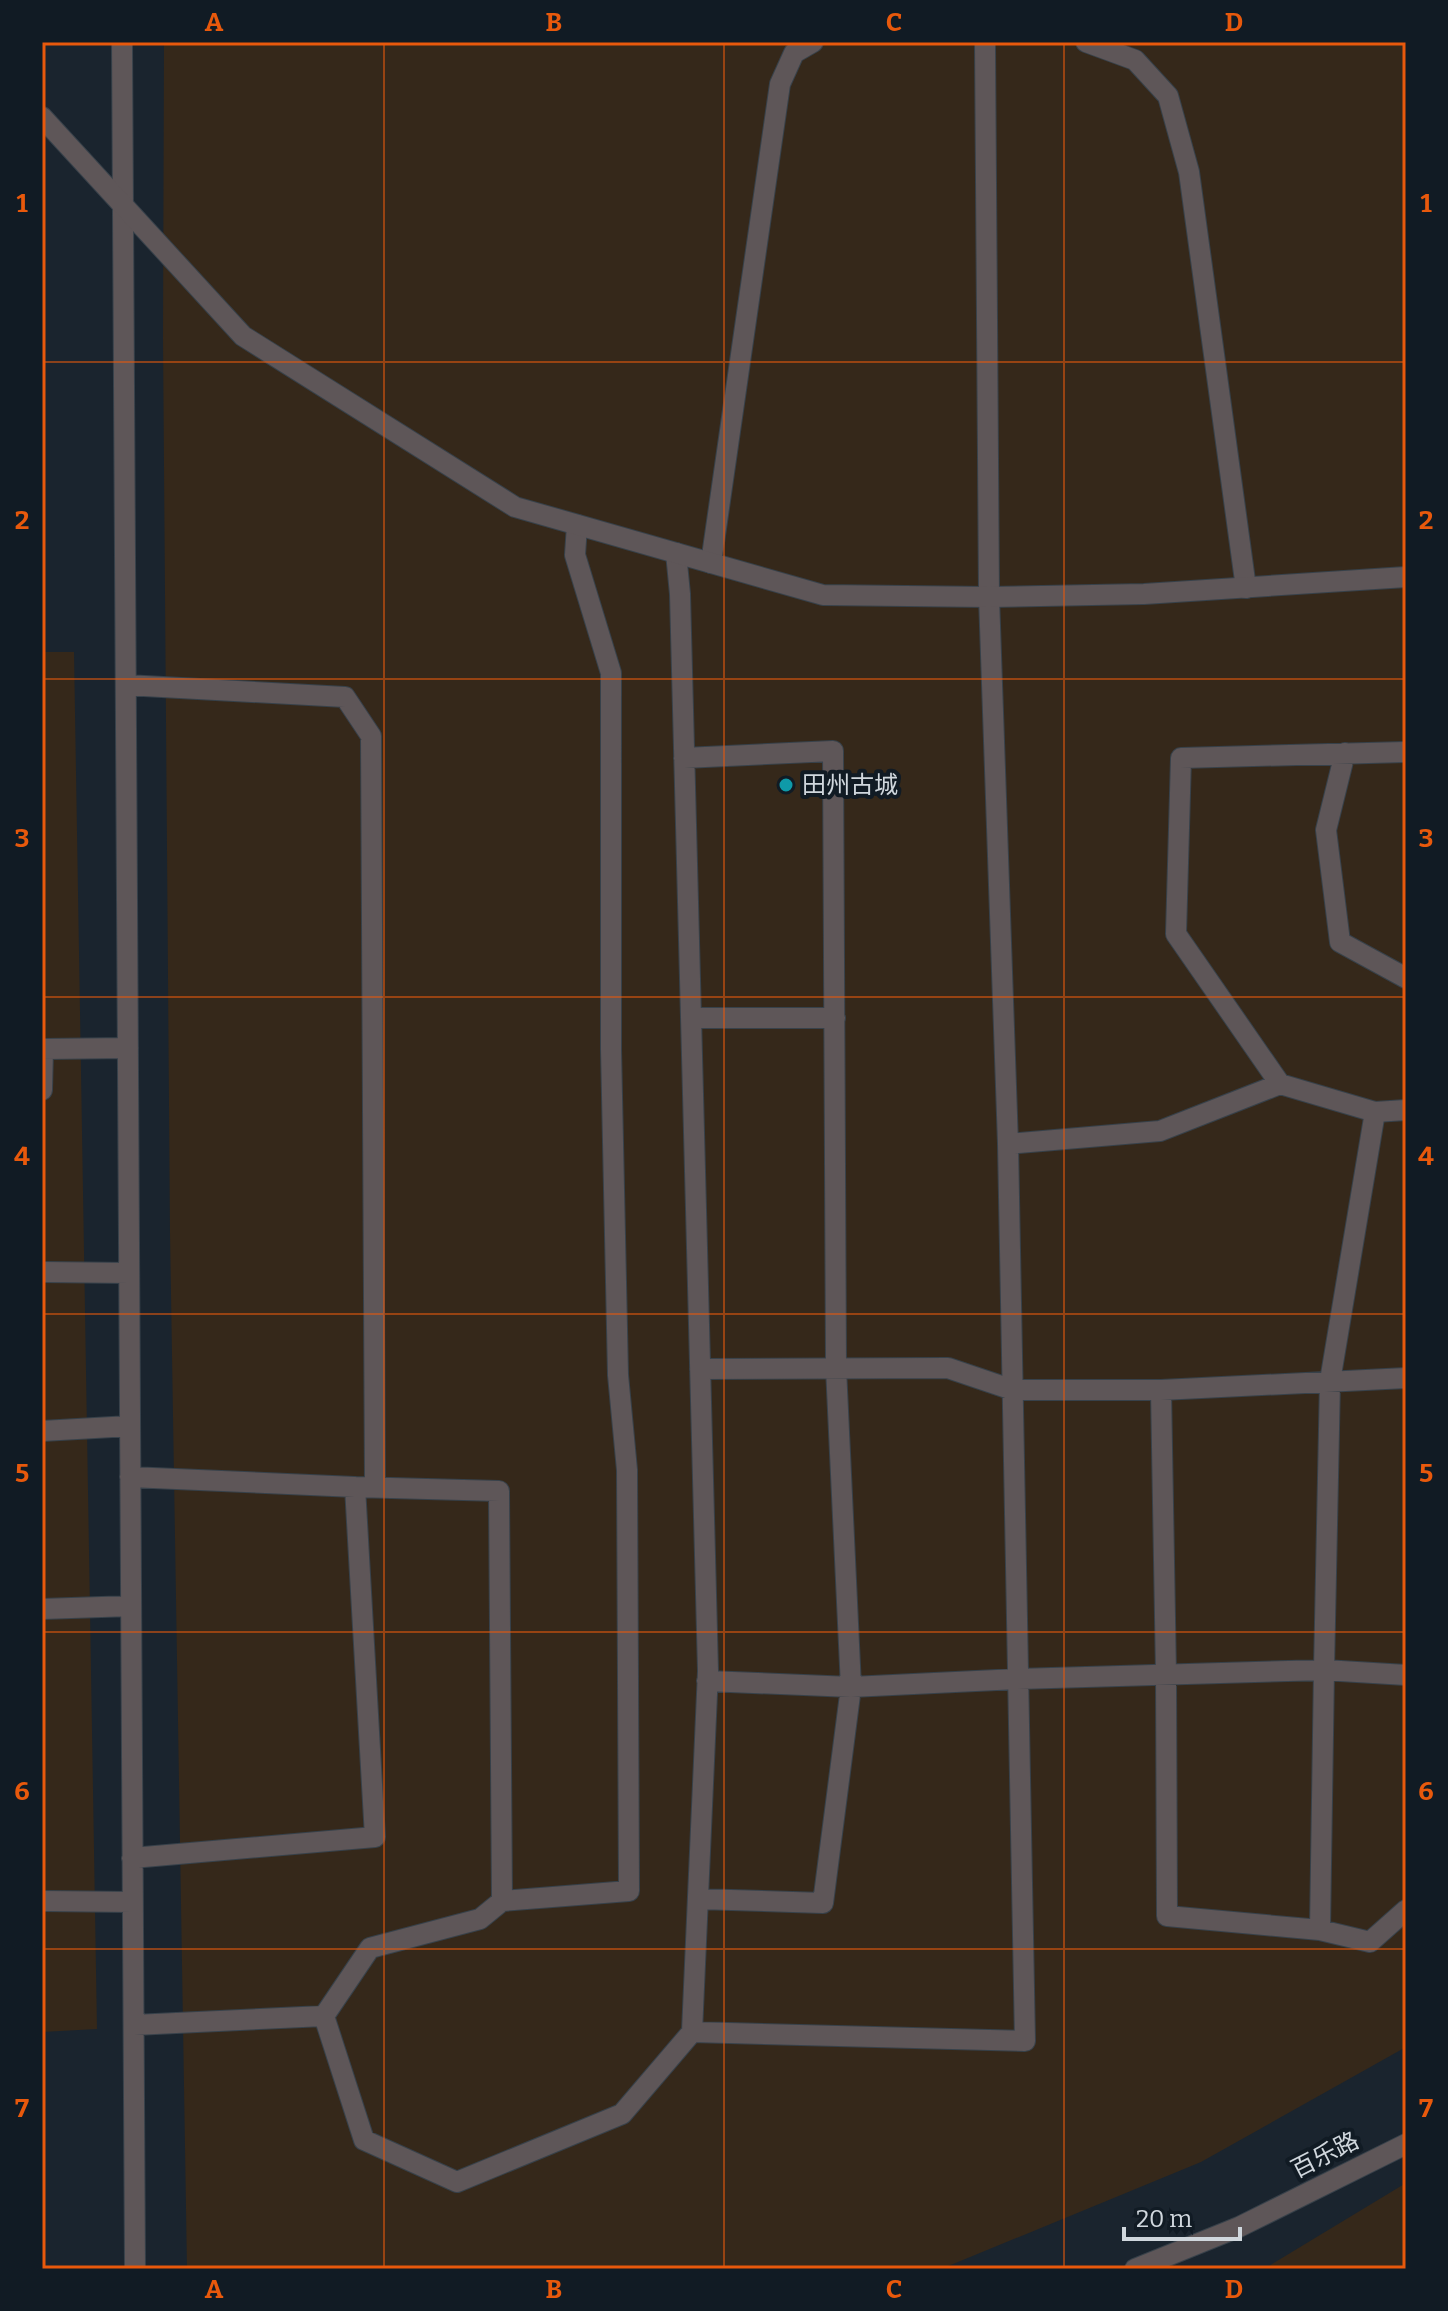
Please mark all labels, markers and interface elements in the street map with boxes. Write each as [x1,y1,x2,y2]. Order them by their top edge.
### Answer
text: A [205,7,224,38]
text: B [546,7,562,38]
text: C [886,7,902,38]
text: D [1225,7,1243,38]
text: 1 [16,188,28,219]
text: 1 [1420,188,1432,219]
text: 2 [15,505,29,536]
text: 2 [1419,505,1433,536]
place label: 田州古城 [802,771,898,799]
marker: 田州古城 [777,776,795,794]
text: 3 [15,823,29,854]
text: 3 [1419,823,1433,854]
text: 4 [14,1141,30,1172]
text: 4 [1418,1141,1434,1172]
text: 5 [15,1458,29,1489]
text: 5 [1419,1458,1433,1489]
text: 6 [14,1776,30,1807]
text: 6 [1418,1776,1434,1807]
text: 7 [15,2093,29,2124]
text: 7 [1419,2093,1433,2124]
street label: 百乐路 [1287,2126,1363,2184]
scale bar [1124,2191,1240,2241]
text: 20 m [1136,2205,1192,2233]
text: A [205,2274,224,2305]
text: B [546,2274,562,2305]
text: C [886,2274,902,2305]
text: D [1225,2274,1243,2305]

